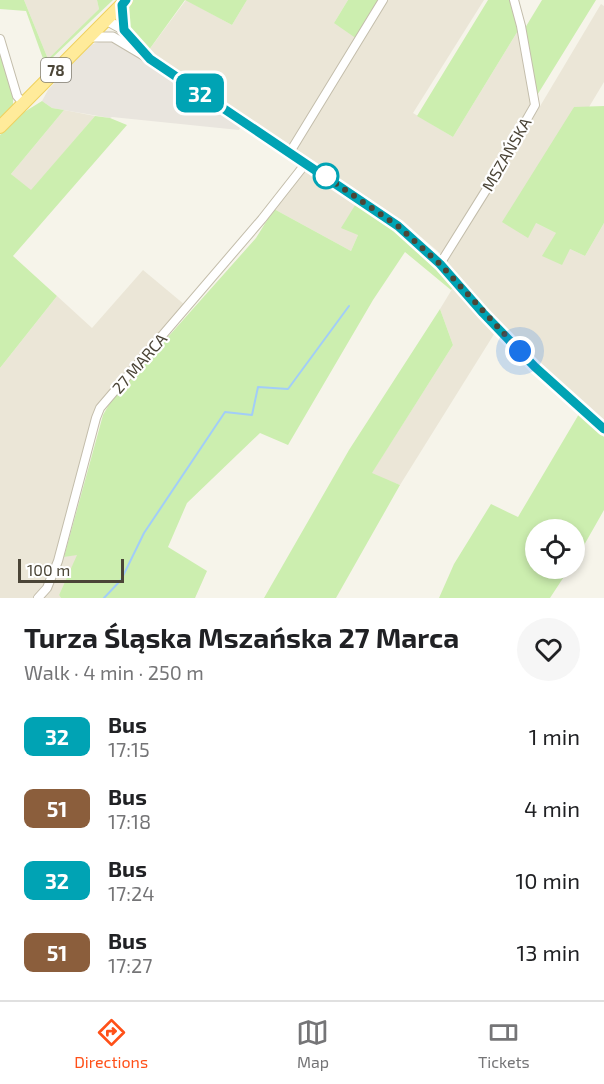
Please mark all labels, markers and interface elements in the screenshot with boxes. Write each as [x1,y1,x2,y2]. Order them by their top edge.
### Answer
road number: 78 [41,58,71,82]
line badge: 32 [173,74,227,112]
text: 32 [188,81,212,106]
street label: MSZAŃSKA [477,114,535,194]
unlabelled marker [313,163,339,189]
street label: 27 MARCA [108,329,170,397]
your location [505,336,535,366]
map controls [525,519,585,579]
button: locate [525,519,585,579]
scale bar [18,556,124,584]
text: 100 m [27,560,70,579]
button: heart [517,618,580,681]
text: Turza Śląska Mszańska 27 Marca [24,620,459,654]
text: Walk · 4 min · 250 m [24,660,204,684]
text: Bus [108,711,147,737]
text: 1 min [529,723,580,749]
text: 32 [45,724,69,749]
text: 17:15 [108,737,150,761]
text: Bus [108,783,147,809]
text: 4 min [524,795,580,821]
text: 51 [47,796,67,821]
text: 17:18 [108,809,151,833]
text: Bus [108,855,147,881]
text: 10 min [516,867,580,893]
text: 32 [45,868,69,893]
text: 17:24 [108,881,154,905]
text: Bus [108,927,147,953]
text: 13 min [517,939,580,965]
text: 51 [47,940,67,965]
text: 17:27 [108,953,152,977]
tab: Directions [74,1016,148,1071]
tab: Map [296,1016,329,1071]
tab: Tickets [478,1016,530,1071]

